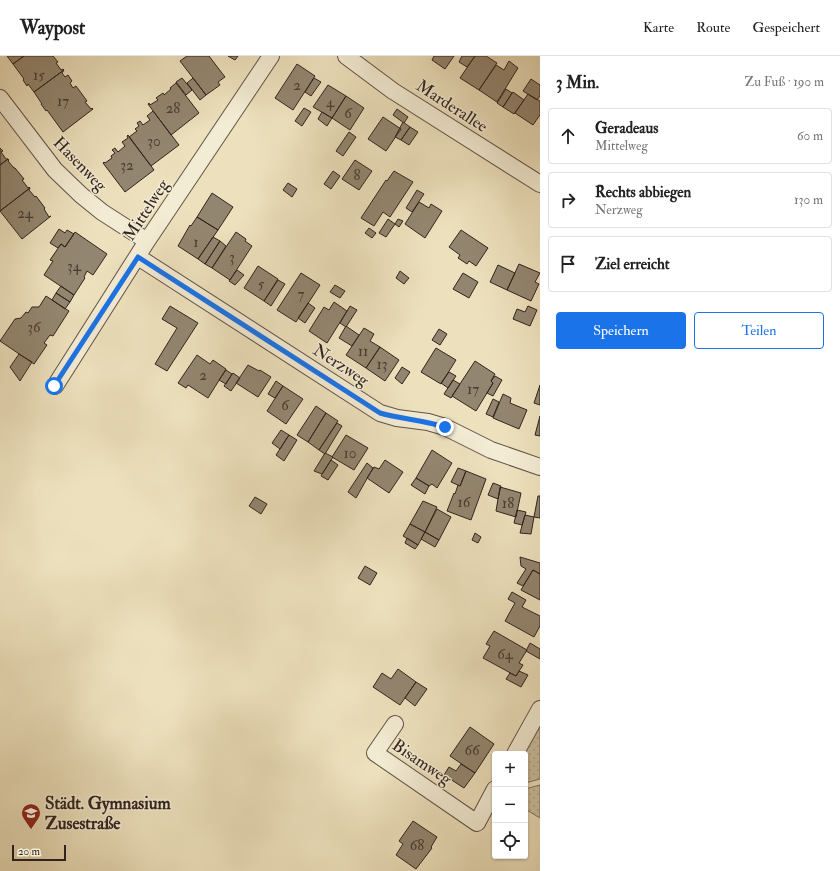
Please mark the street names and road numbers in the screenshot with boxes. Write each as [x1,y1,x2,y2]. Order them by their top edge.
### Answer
street label: Marderallee [412,75,492,137]
street label: Hasenweg [49,132,112,196]
street label: Mittelweg [118,175,174,245]
street label: Nerzweg [309,339,373,391]
street label: Bisamweg [388,735,456,790]

